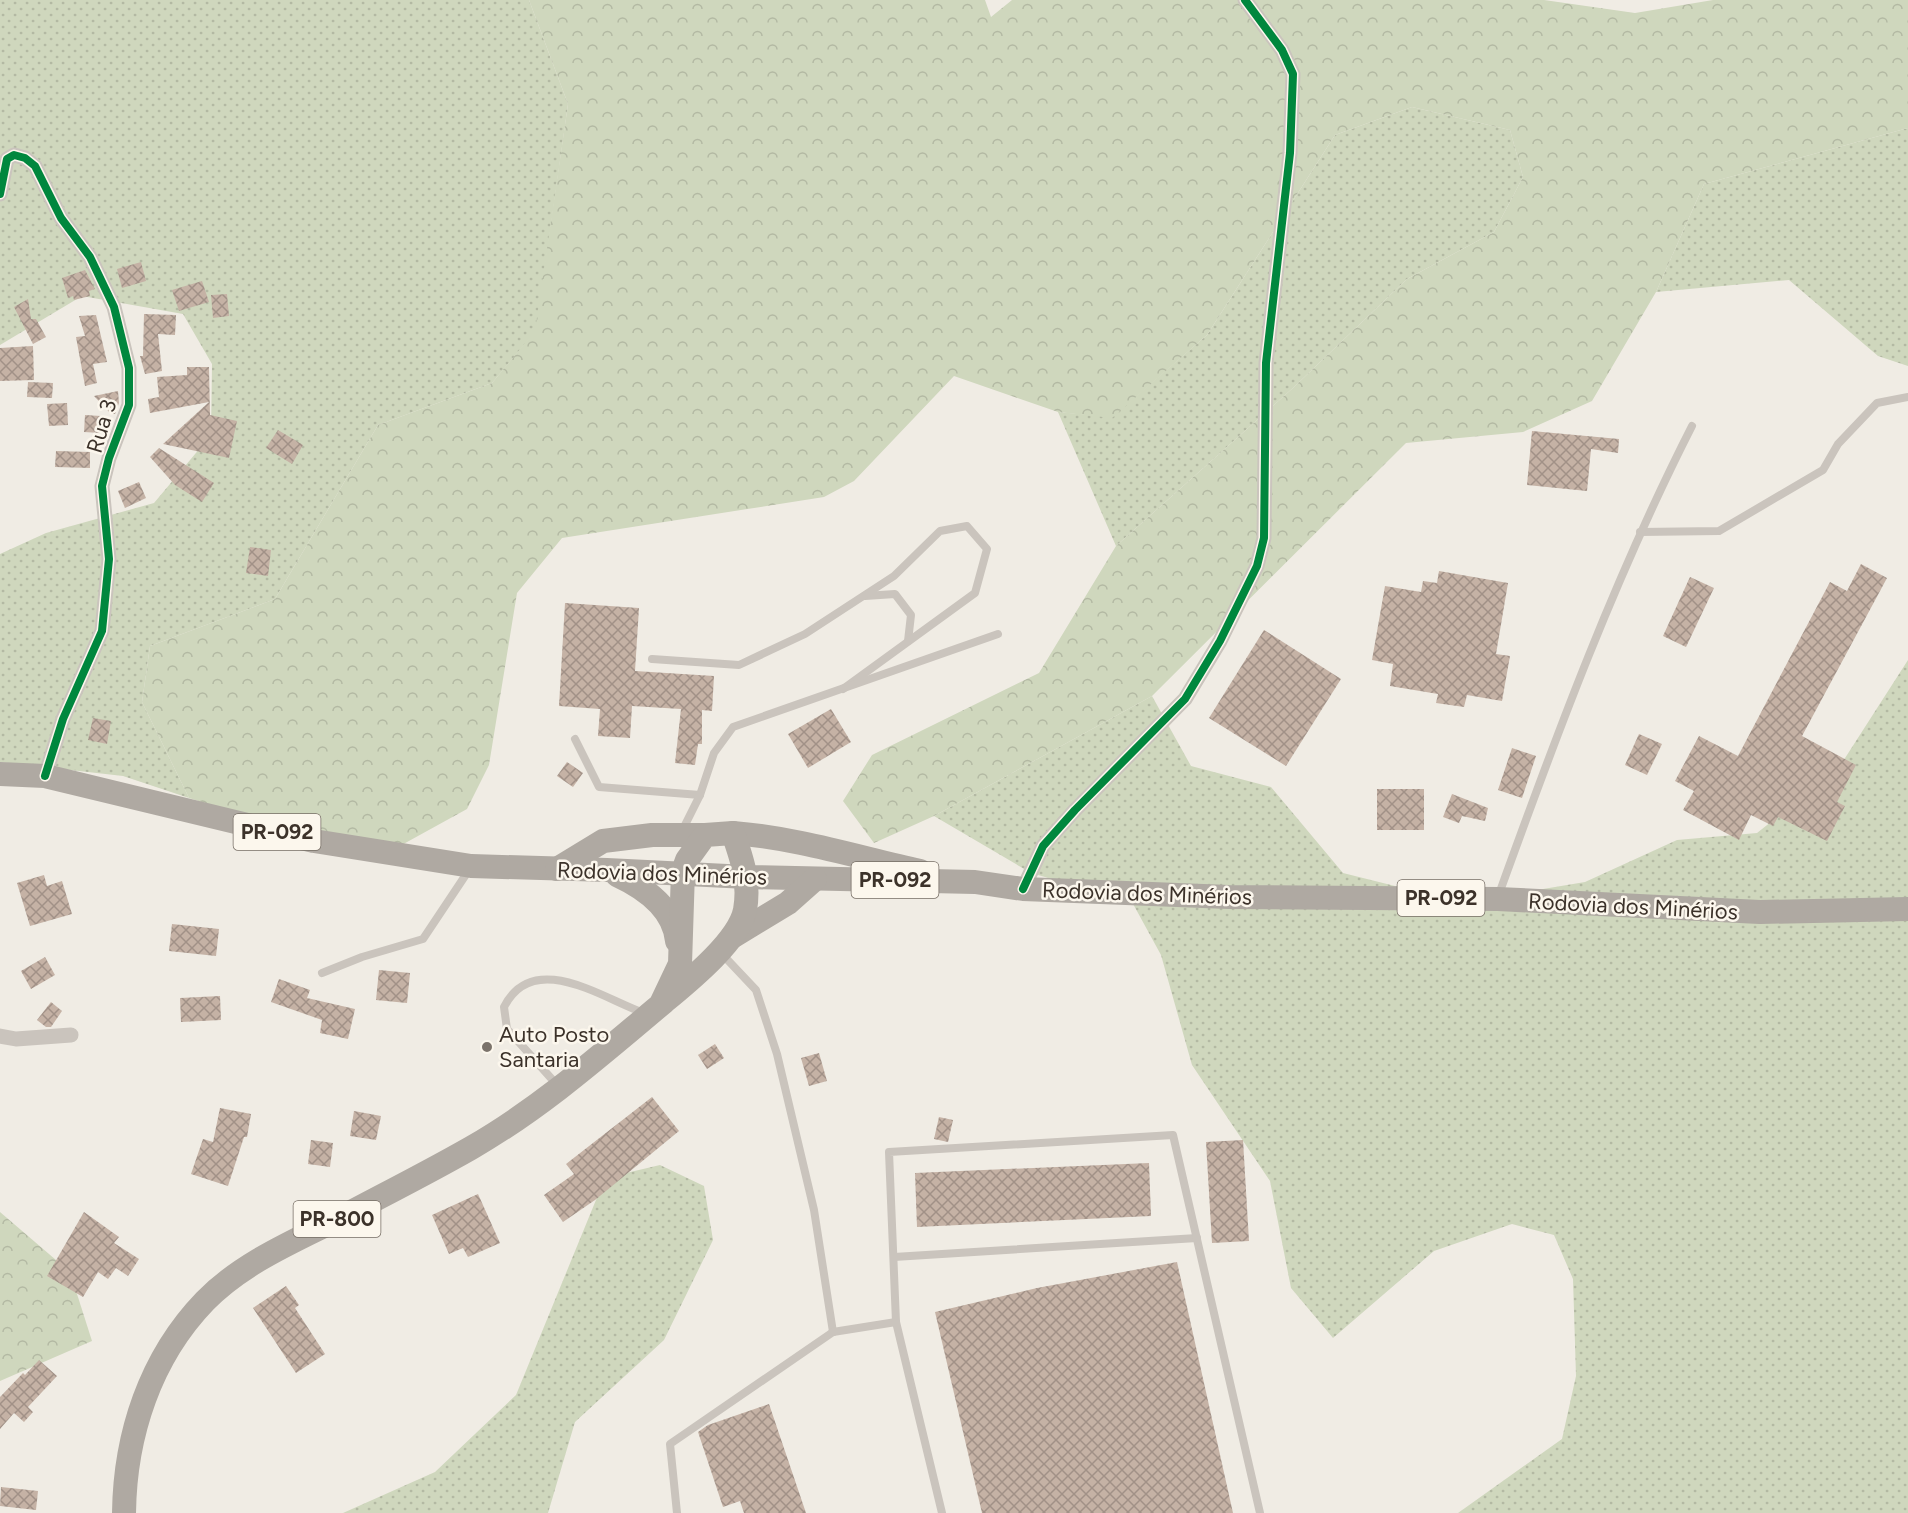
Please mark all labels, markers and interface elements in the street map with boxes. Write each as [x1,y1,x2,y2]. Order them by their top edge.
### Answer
street label: Rua 3 [81,396,122,456]
road number: PR-092 [234,814,320,850]
street label: Rodovia dos Minérios [557,856,767,891]
road number: PR-092 [852,862,938,898]
street label: Rodovia dos Minérios [1042,876,1252,911]
road number: PR-092 [1398,880,1484,916]
street label: Rodovia dos Minérios [1527,888,1739,925]
place label: Auto Posto Santaria [499,1021,609,1073]
marker: Auto Posto Santaria [480,1040,494,1054]
road number: PR-800 [294,1201,380,1237]

